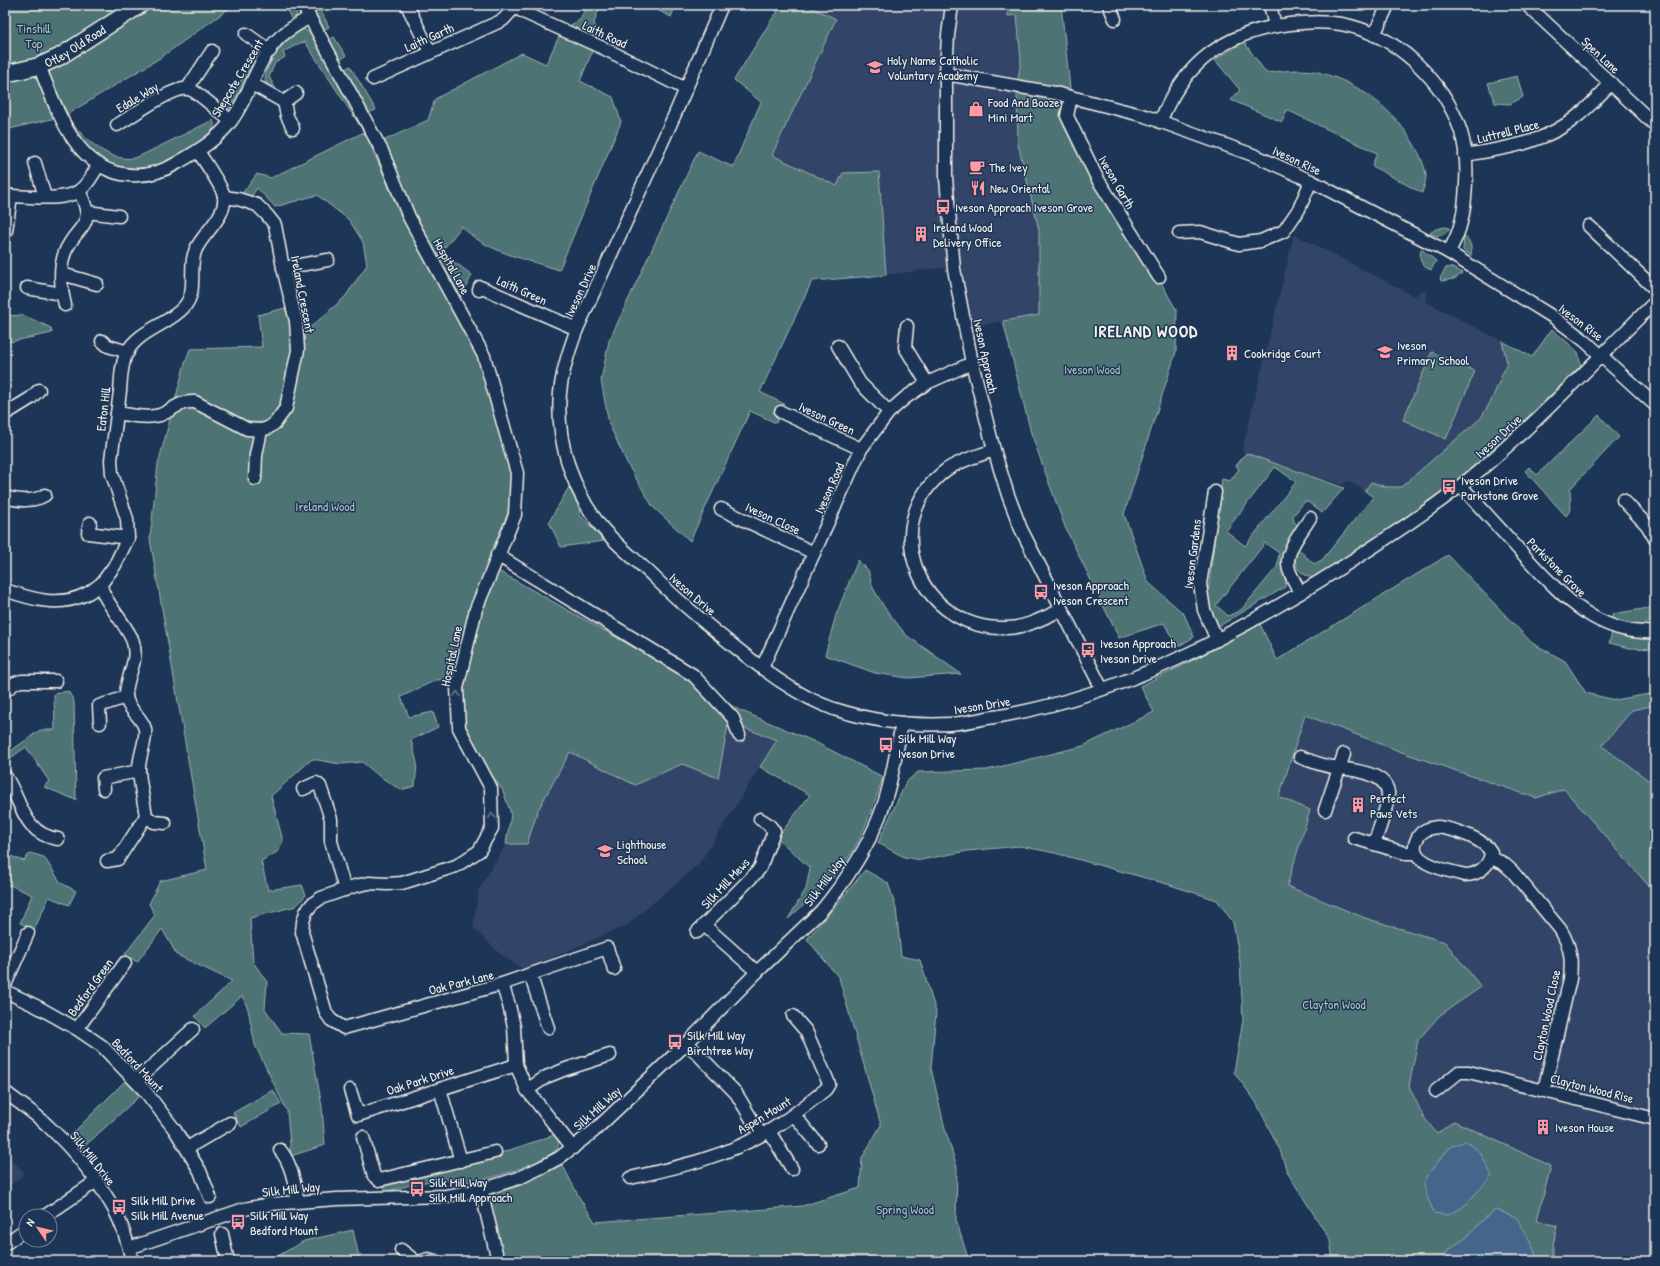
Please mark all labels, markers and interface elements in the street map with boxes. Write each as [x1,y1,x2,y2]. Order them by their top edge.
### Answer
street label: Laith Road [580,16,630,52]
street label: Laith Garth [402,18,457,56]
park label: Tinshill Top [17,19,51,52]
street label: Otley Old Road [41,20,109,72]
street label: Spen Lane [1578,33,1624,77]
street label: Shepcote Crescent [207,35,268,120]
place label: Holy Name Catholic Voluntary Academy [887,51,979,84]
school or university icon: Holy Name Catholic Voluntary Academy [866,58,884,76]
street label: Edale Way [113,77,162,117]
place label: Food And Booze Mini Mart [987,93,1060,126]
shop icon: Food And Booze Mini Mart [967,100,985,118]
street label: Luttrell Place [1475,115,1541,147]
street label: Iveson Rise [1270,141,1324,179]
street label: Iveson Garth [1095,152,1140,212]
cafe icon: The Ivey [968,158,986,176]
place label: The Ivey [989,158,1028,176]
restaurant icon: New Oriental [969,179,987,197]
place label: New Oriental [990,179,1051,197]
bus stop icon: Iveson Approach Iveson Grove [934,198,952,216]
place label: Iveson Approach Iveson Grove [955,198,1093,216]
place label: Ireland Wood Delivery Office [933,218,1002,251]
building icon: Ireland Wood Delivery Office [912,225,930,243]
street label: Hospital Lane [429,235,475,297]
street label: Ireland Crescent [287,254,319,335]
street label: Iveson Drive [560,260,600,320]
street label: Laith Green [494,271,550,309]
street label: Iveson Rise [1555,299,1607,345]
street label: Iveson Approach [969,317,1003,395]
district label: IRELAND WOOD [1094,319,1198,342]
place label: Iveson Primary School [1397,336,1470,369]
school or university icon: Iveson Primary School [1376,343,1394,361]
building icon: Cookridge Court [1223,344,1241,362]
place label: Cookridge Court [1244,344,1322,362]
park label: Iveson Wood [1064,360,1120,378]
street label: Eaton Hill [91,386,115,432]
street label: Iveson Green [796,397,858,439]
street label: Iveson Drive [1471,410,1525,462]
street label: Iveson Road [810,460,848,516]
place label: Iveson Drive Parkstone Grove [1461,471,1538,504]
bus stop icon: Iveson Drive Parkstone Grove [1440,478,1458,496]
park label: Ireland Wood [295,497,355,515]
street label: Iveson Close [743,497,803,539]
street label: Iveson Gardens [1179,518,1205,590]
street label: Parkstone Grove [1523,533,1591,601]
street label: Iveson Drive [666,569,720,619]
place label: Iveson Approach Iveson Crescent [1053,576,1129,609]
bus stop icon: Iveson Approach Iveson Crescent [1032,583,1050,601]
street label: Hospital Lane [436,624,466,688]
place label: Iveson Approach Iveson Drive [1100,634,1176,667]
bus stop icon: Iveson Approach Iveson Drive [1079,641,1097,659]
one-way arrow [453,691,461,697]
street label: Iveson Drive [952,692,1012,718]
place label: Silk Mill Way Iveson Drive [898,729,957,762]
bus stop icon: Silk Mill Way Iveson Drive [877,736,895,754]
place label: Perfect Paws Vets [1370,789,1417,822]
building icon: Perfect Paws Vets [1349,796,1367,814]
one-way arrow [488,813,496,819]
place label: Lighthouse School [617,835,667,868]
school or university icon: Lighthouse School [596,842,614,860]
street label: Silk Mill Way [799,852,849,910]
street label: Silk Mill Mews [697,853,753,913]
street label: Bedford Green [63,954,117,1020]
street label: Oak Park Lane [427,965,495,999]
street label: Clayton Wood Close [1528,968,1564,1062]
park label: Clayton Wood [1302,995,1366,1013]
place label: Silk Mill Way Birchtree Way [687,1026,754,1059]
bus stop icon: Silk Mill Way Birchtree Way [666,1033,684,1051]
street label: Bedford Mount [108,1034,168,1097]
street label: Oak Park Drive [384,1061,456,1099]
street label: Clayton Wood Rise [1548,1069,1636,1107]
street label: Silk Mill Way [569,1081,625,1134]
street label: Aspen Mount [734,1092,795,1138]
building icon: Iveson House [1534,1118,1552,1136]
place label: Iveson House [1555,1118,1614,1136]
street label: Silk Mill Drive [66,1127,120,1189]
place label: Silk Mill Way Silk Mill Approach [429,1173,513,1206]
street label: Silk Mill Way [261,1177,322,1201]
bus stop icon: Silk Mill Way Silk Mill Approach [408,1180,426,1198]
place label: Silk Mill Drive Silk Mill Avenue [131,1191,204,1224]
bus stop icon: Silk Mill Drive Silk Mill Avenue [110,1198,128,1216]
park label: Spring Wood [876,1200,934,1218]
place label: Silk Mill Way Bedford Mount [250,1206,319,1239]
north arrow [18,1208,58,1248]
bus stop icon: Silk Mill Way Bedford Mount [229,1213,247,1231]
text: N [22,1216,37,1229]

